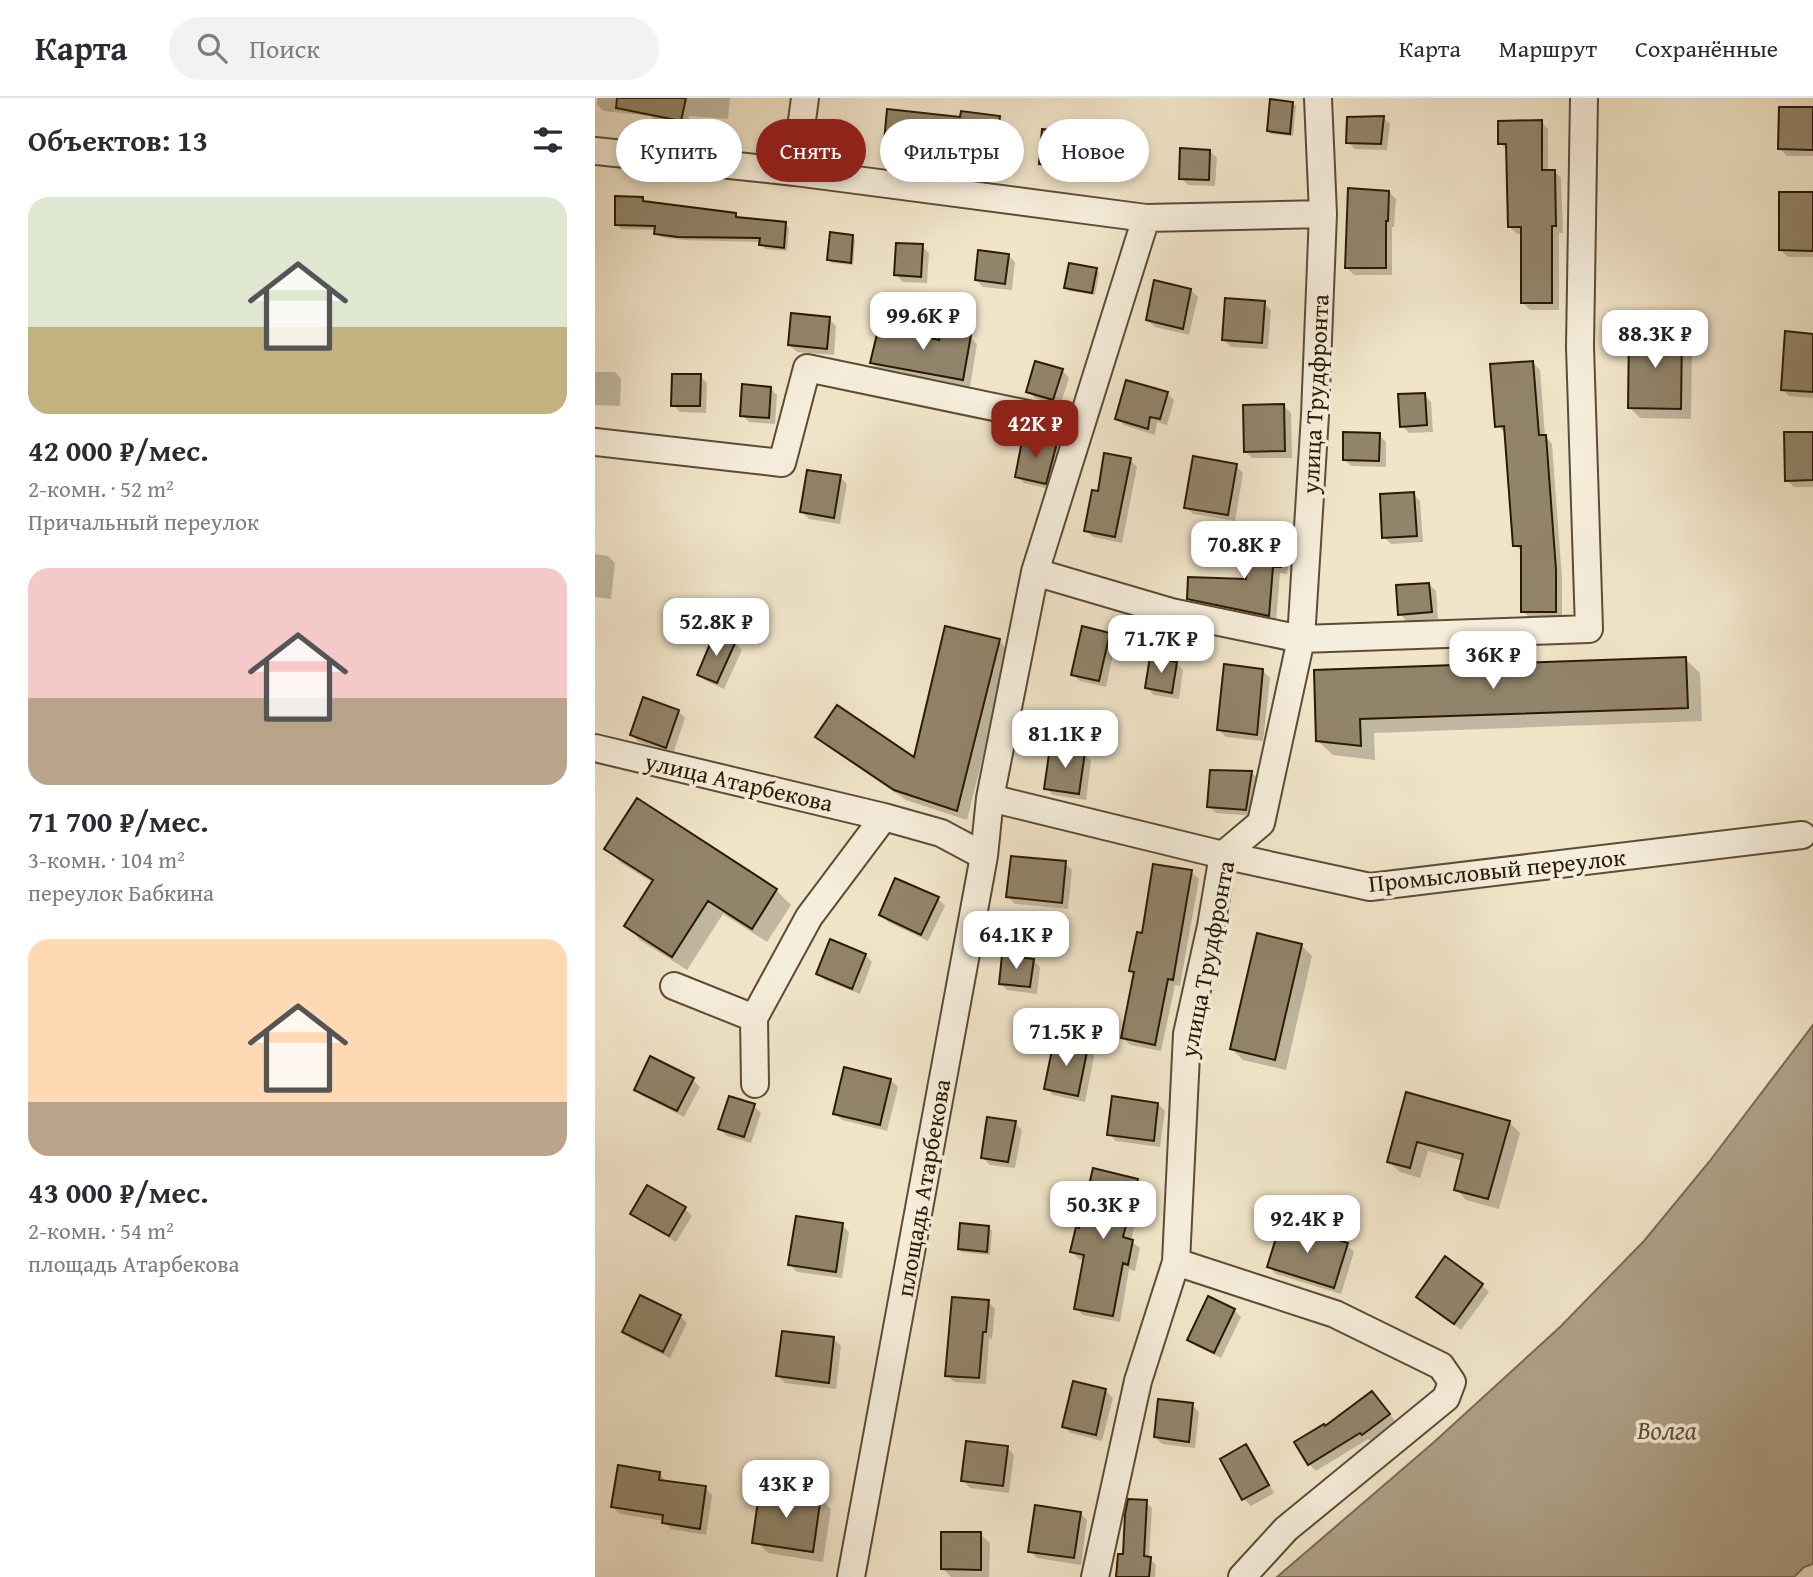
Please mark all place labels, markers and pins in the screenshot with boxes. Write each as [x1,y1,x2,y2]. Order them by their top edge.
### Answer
pin: 99.6K ₽ [858,292,988,352]
pin: 88.3K ₽ [1590,310,1720,370]
pin: 42K ₽ [986,400,1084,460]
pin: 70.8K ₽ [1179,522,1309,581]
pin: 52.8K ₽ [651,598,781,658]
pin: 71.7K ₽ [1096,616,1226,675]
pin: 36K ₽ [1444,632,1542,691]
pin: 81.1K ₽ [1000,710,1130,770]
pin: 64.1K ₽ [951,912,1081,971]
pin: 71.5K ₽ [1001,1009,1131,1068]
pin: 50.3K ₽ [1038,1182,1168,1241]
pin: 92.4K ₽ [1242,1196,1372,1255]
pin: 43K ₽ [737,1460,835,1520]

